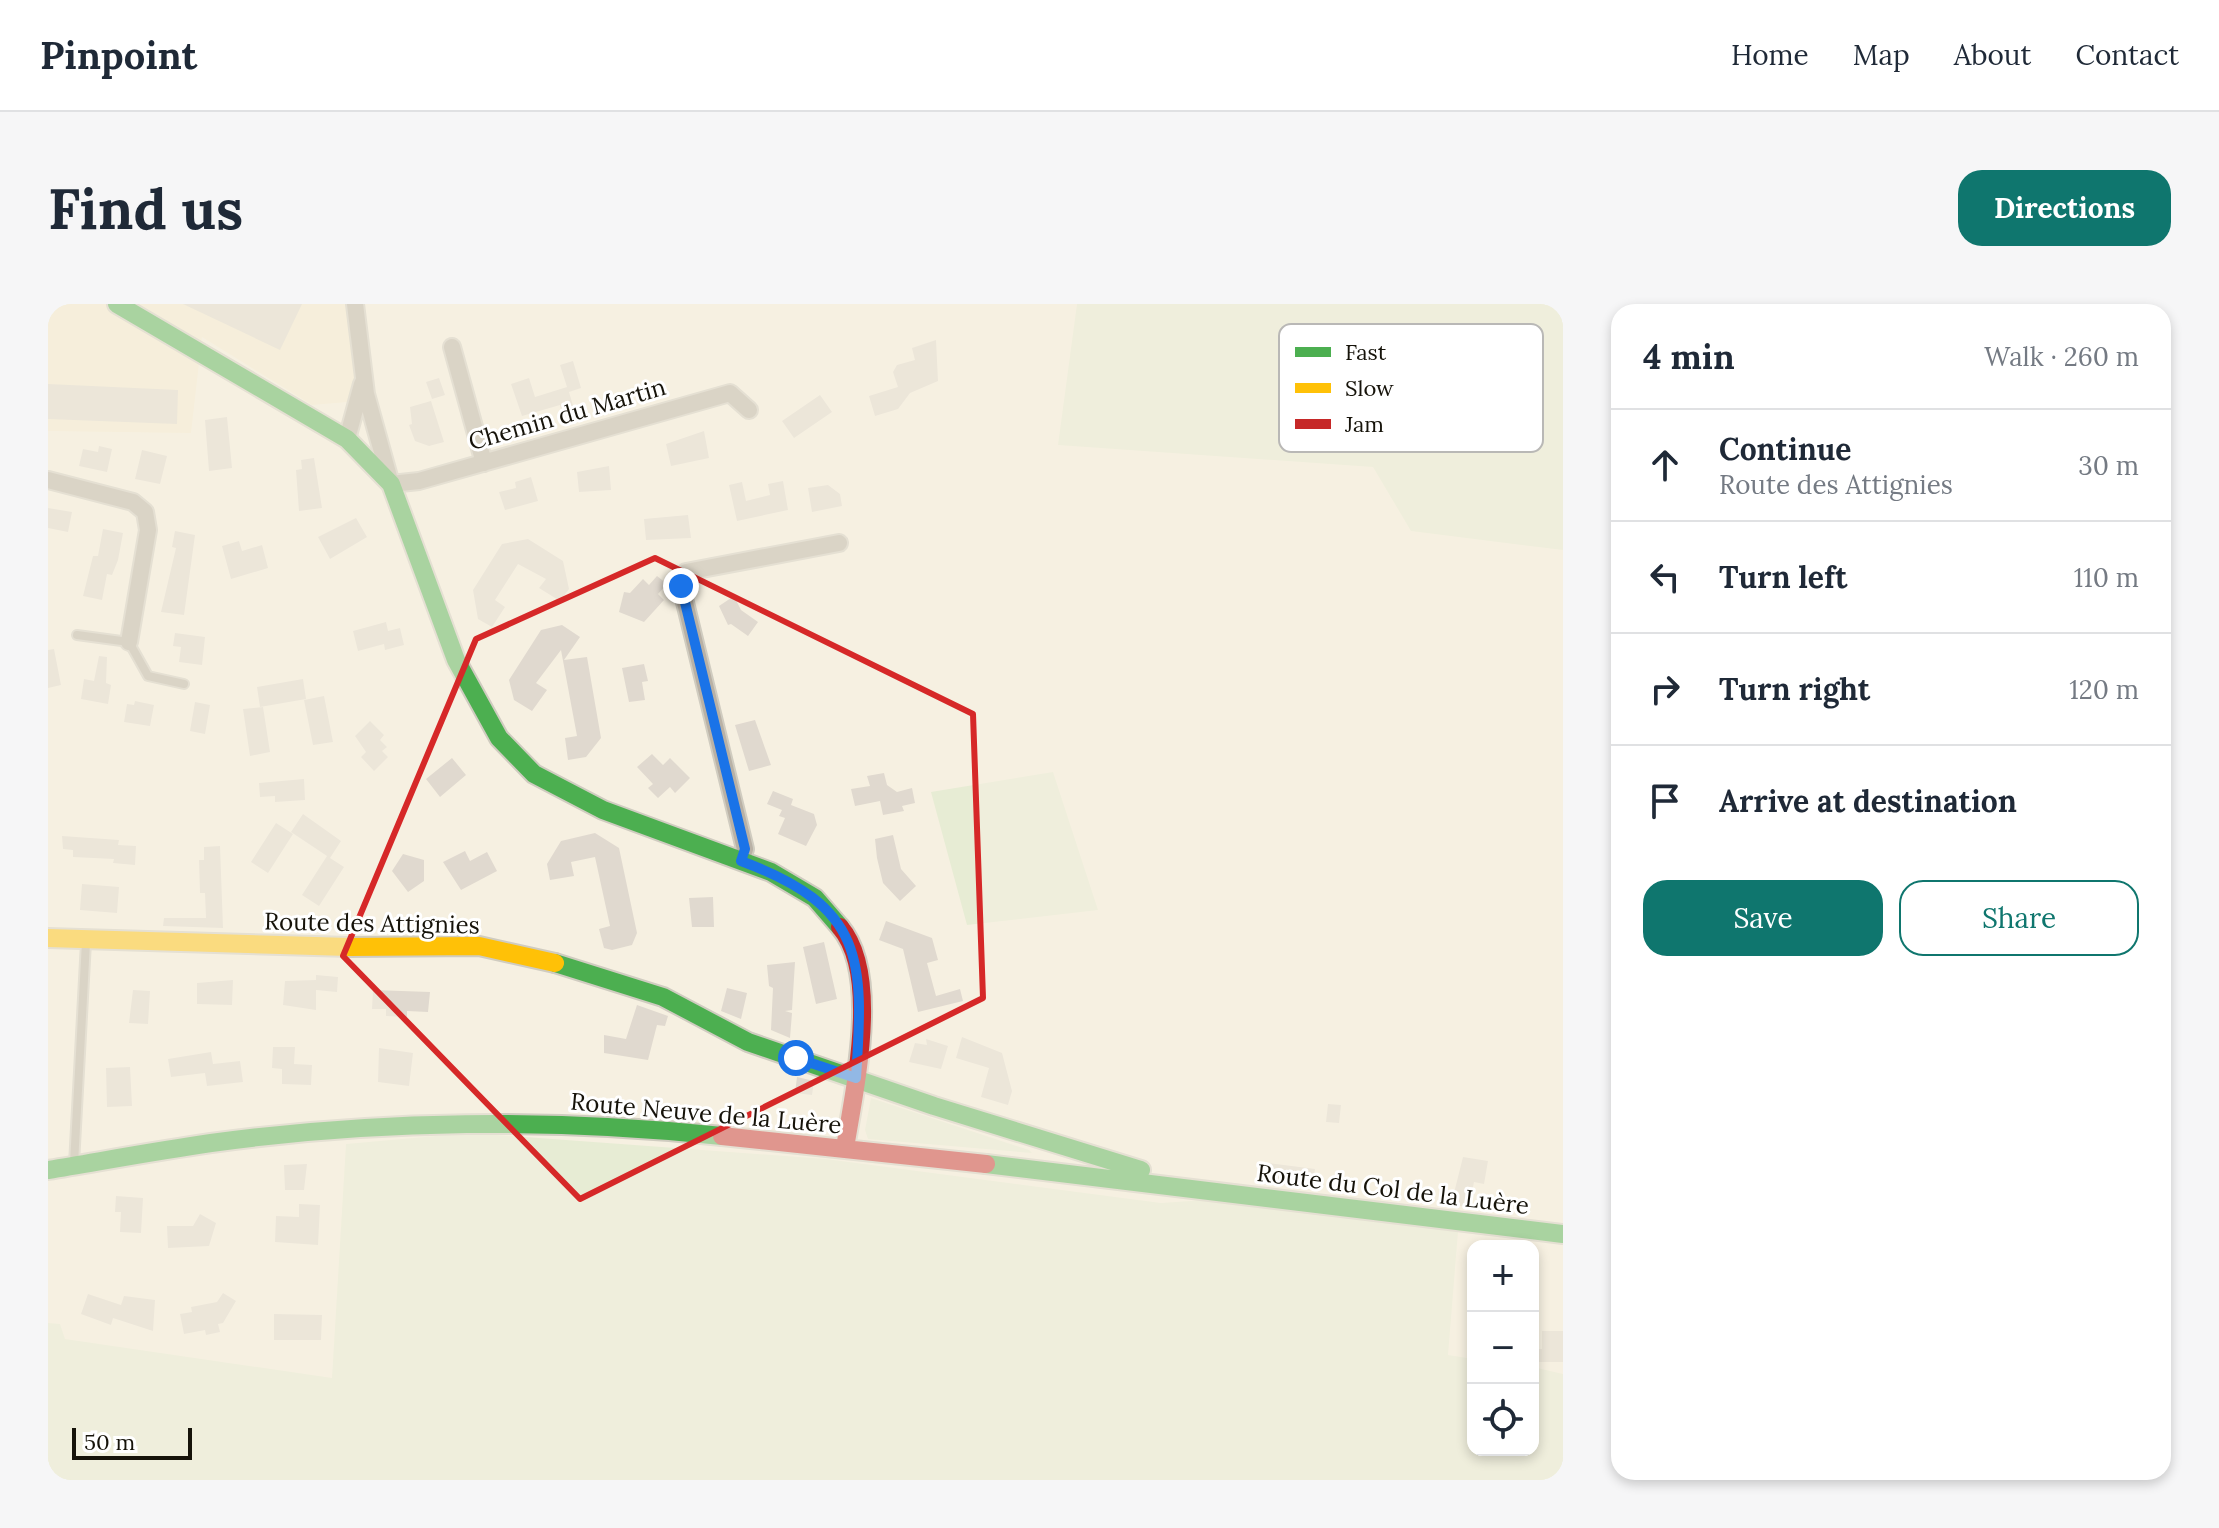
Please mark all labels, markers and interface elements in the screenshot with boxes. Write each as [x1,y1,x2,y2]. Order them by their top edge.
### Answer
text: Pinpoint [40,31,197,79]
text: Home [1731,37,1809,73]
text: Map [1853,37,1910,73]
text: About [1954,37,2031,73]
text: Contact [2075,37,2179,73]
button: Directions [1958,170,2171,246]
text: Find us [48,173,243,244]
legend [1279,324,1543,452]
text: 4 min [1643,335,1735,378]
text: Fast [1345,338,1387,366]
text: Walk · 260 m [1984,340,2139,373]
street label: Chemin du Martin [465,371,669,457]
text: Slow [1345,374,1394,402]
text: Jam [1344,410,1384,438]
text: Continue [1719,430,1851,468]
icon: ahead [1643,443,1687,487]
text: 30 m [2078,449,2139,482]
text: Route des Attignies [1719,468,1953,501]
icon: left [1643,555,1687,599]
text: Turn left [1719,558,1847,596]
text: 110 m [2074,561,2139,594]
route end [663,568,699,604]
icon: right [1643,667,1687,711]
text: Turn right [1719,670,1870,708]
text: 120 m [2069,673,2139,706]
icon: arrive [1643,779,1687,823]
text: Arrive at destination [1719,782,2017,820]
button: Save [1643,880,1883,956]
button: Share [1899,880,2139,956]
street label: Route des Attignies [264,906,480,940]
route start [778,1040,814,1076]
street label: Route Neuve de la Luère [569,1086,843,1140]
street label: Route du Col de la Luère [1255,1157,1531,1221]
map controls [1467,1240,1539,1456]
button: + [1467,1240,1539,1312]
button: − [1467,1312,1539,1384]
button: locate [1467,1384,1539,1456]
scale bar [72,1424,192,1460]
text: 50 m [84,1428,135,1456]

